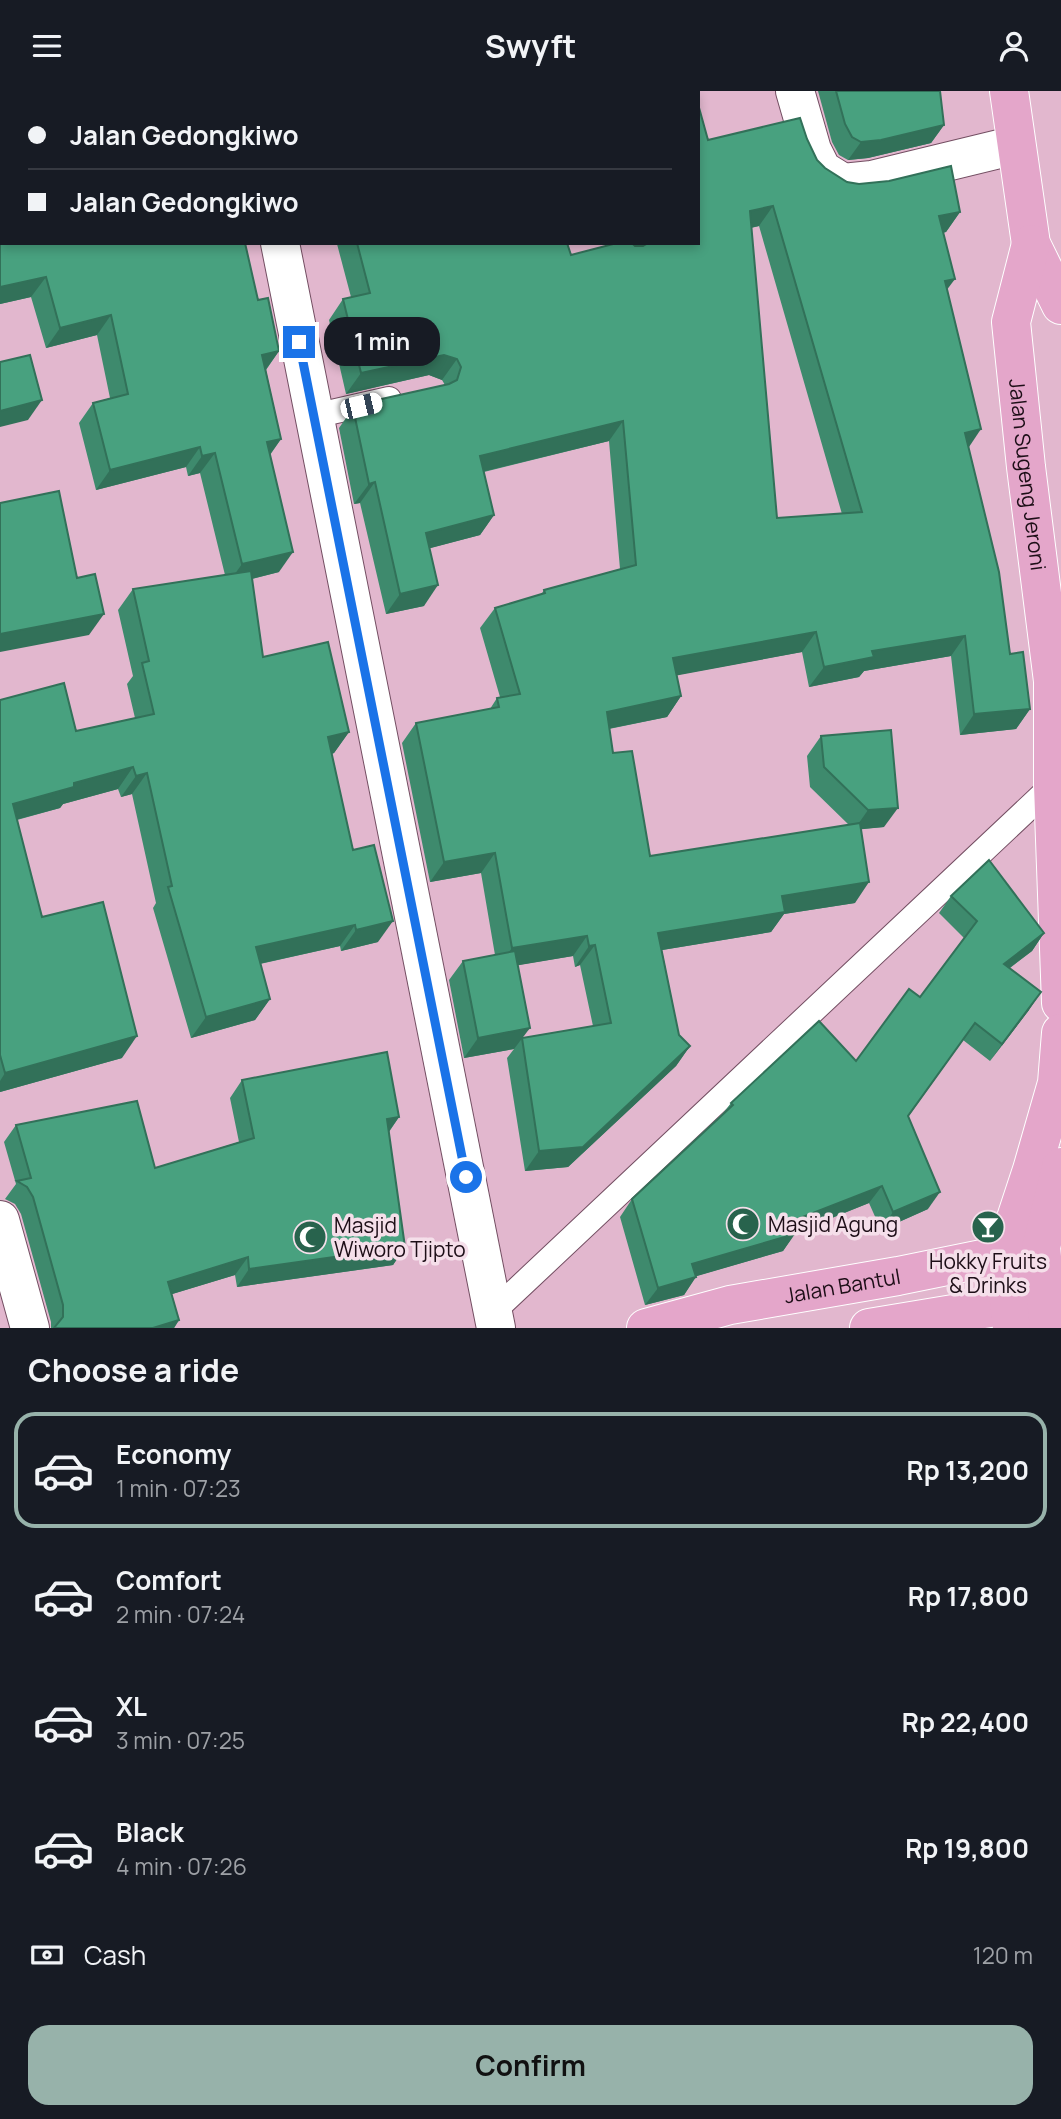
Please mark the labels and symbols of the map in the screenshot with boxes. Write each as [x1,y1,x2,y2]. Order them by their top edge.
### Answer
callout: 1 min [324,317,439,367]
route end [283,326,315,358]
street label: Jalan Sugeng Jeroni [1003,377,1053,572]
car [339,391,384,421]
route start [450,1161,482,1193]
mosque icon: Masjid Agung [724,1205,762,1243]
bar icon: Hokky Fruits & Drinks [969,1208,1007,1246]
place label: Masjid Agung [768,1210,898,1238]
place label: Masjid Wiworo Tjipto [334,1211,466,1263]
mosque icon: Masjid Wiworo Tjipto [291,1218,329,1256]
place label: Hokky Fruits & Drinks [929,1247,1047,1299]
street label: Jalan Bantul [782,1262,903,1309]

